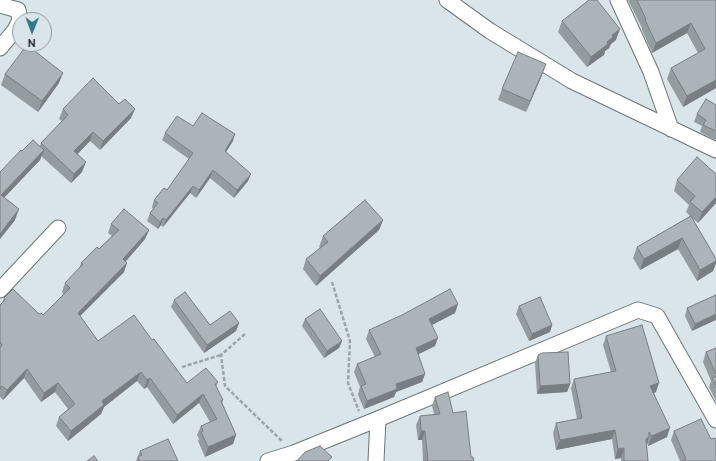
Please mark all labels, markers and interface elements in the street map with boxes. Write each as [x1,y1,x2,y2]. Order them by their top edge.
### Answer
north arrow [12,12,52,52]
text: N [28,37,36,49]

